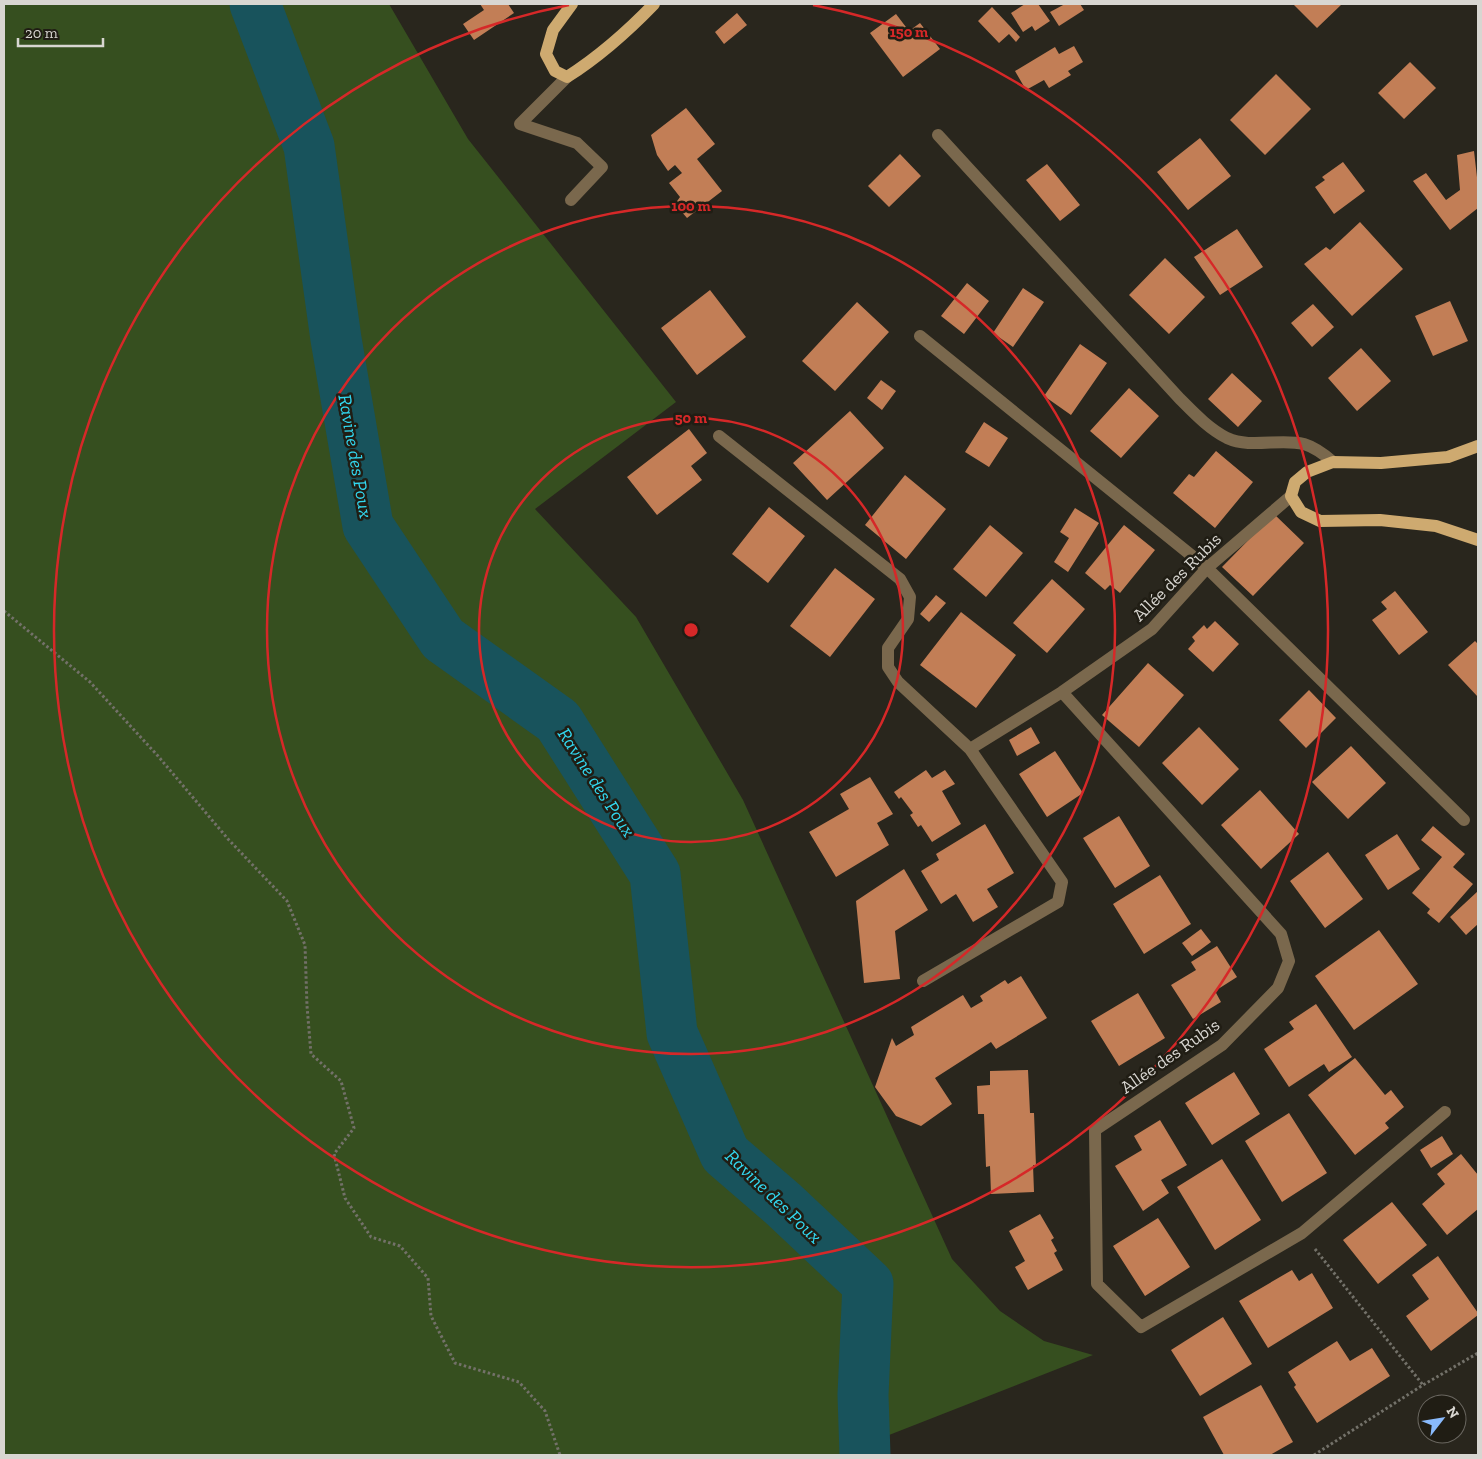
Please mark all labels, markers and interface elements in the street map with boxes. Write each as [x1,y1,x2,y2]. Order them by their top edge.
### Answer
scale bar [18,15,102,47]
text: 150 m [890,23,928,41]
text: 20 m [25,24,58,42]
text: 100 m [671,197,711,215]
water label: Ravine des Poux [333,392,378,520]
text: 50 m [675,409,707,427]
street label: Allée des Rubis [1128,528,1226,626]
centre of rings [682,621,700,639]
water label: Ravine des Poux [553,723,640,841]
street label: Allée des Rubis [1116,1014,1224,1098]
water label: Ravine des Poux [720,1144,827,1248]
north arrow [1417,1394,1467,1444]
text: N [1443,1404,1463,1422]

